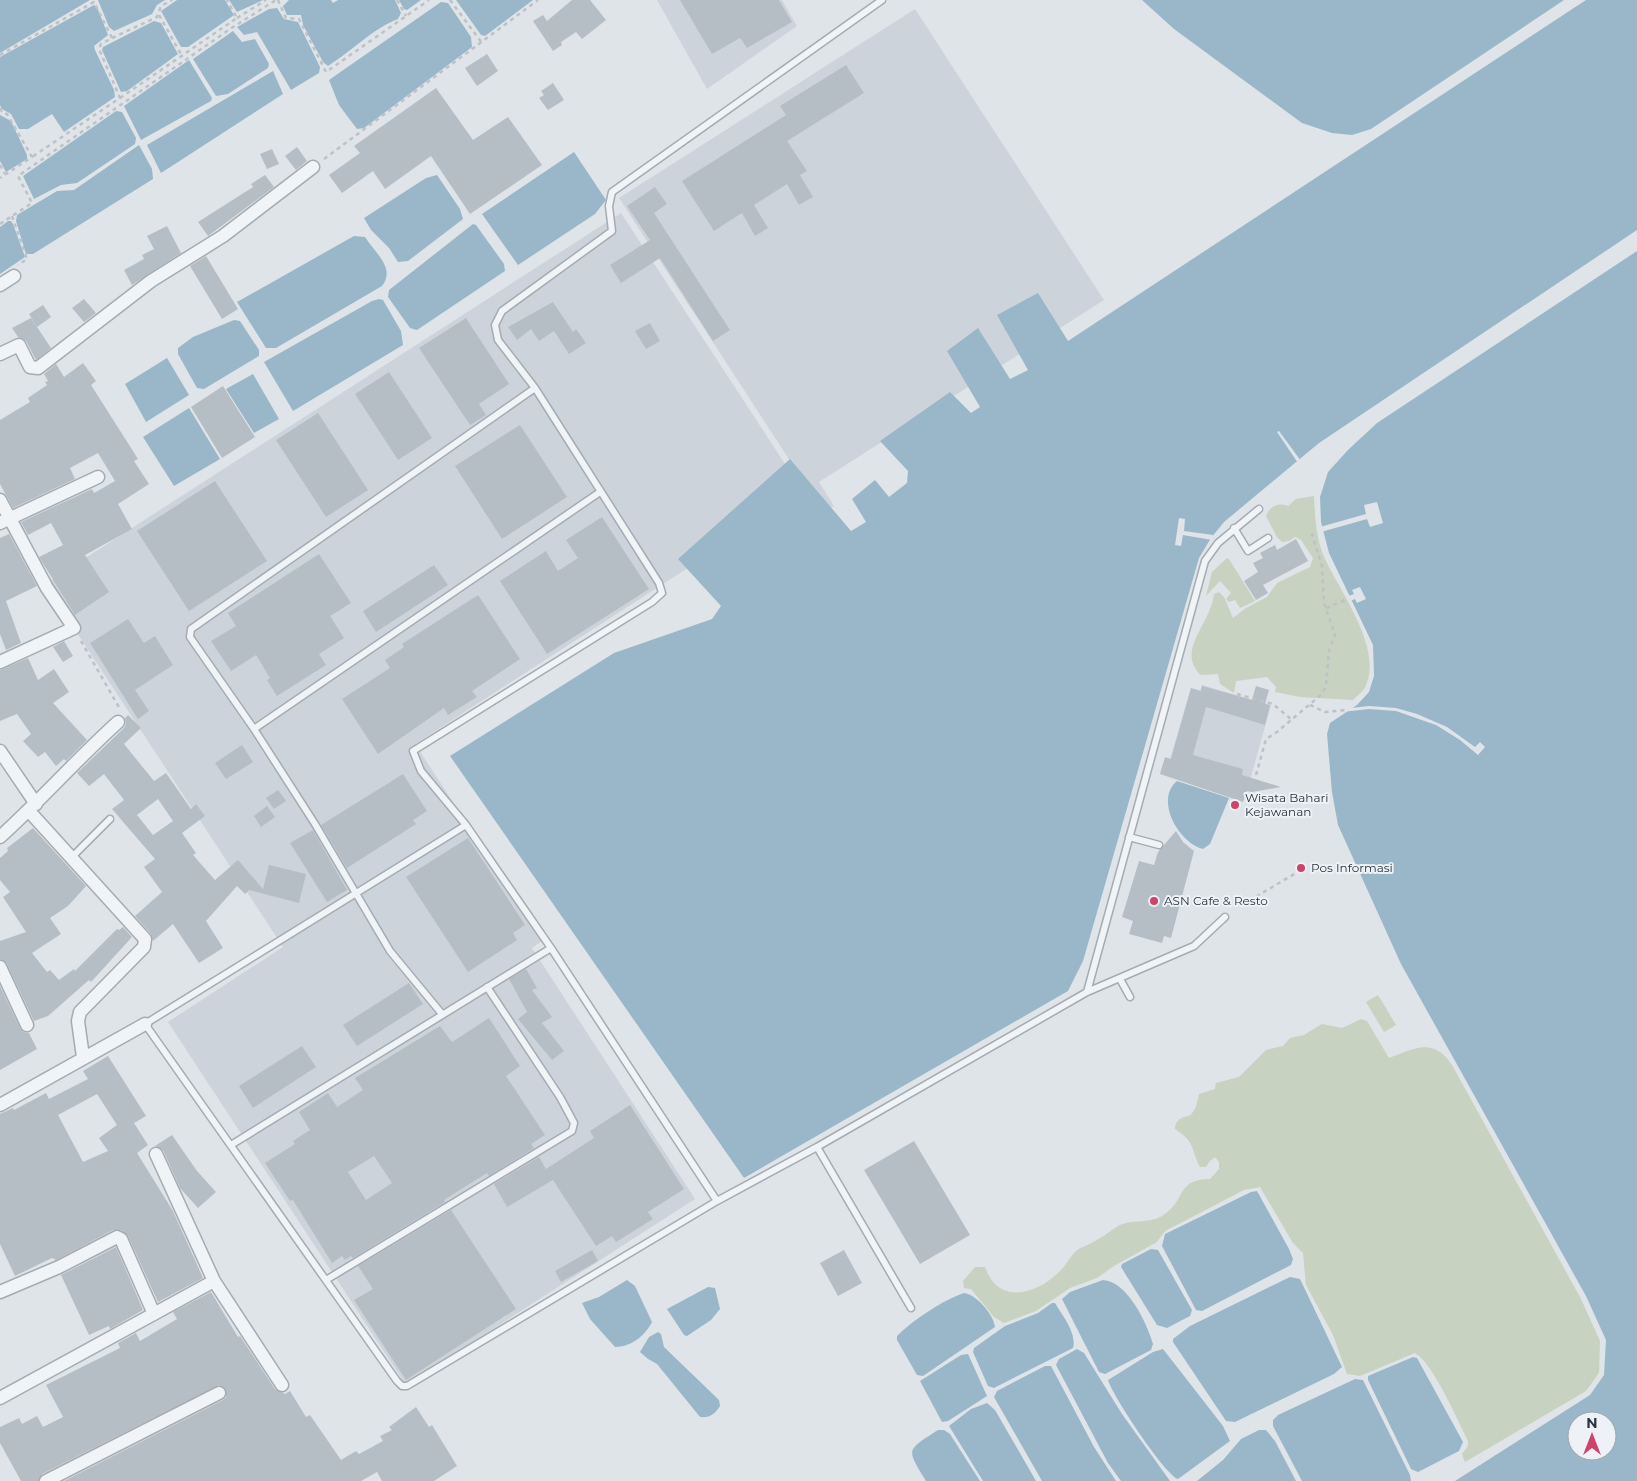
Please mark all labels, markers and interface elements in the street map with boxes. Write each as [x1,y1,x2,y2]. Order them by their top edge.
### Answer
place label: Wisata Bahari Kejawanan [1245,790,1328,819]
marker: Wisata Bahari Kejawanan [1229,799,1241,811]
place label: Pos Informasi [1311,860,1393,875]
marker: Pos Informasi [1295,862,1307,874]
place label: ASN Cafe & Resto [1164,893,1268,908]
marker: ASN Cafe & Resto [1148,895,1160,907]
north arrow [1567,1411,1617,1461]
text: N [1586,1414,1598,1432]

